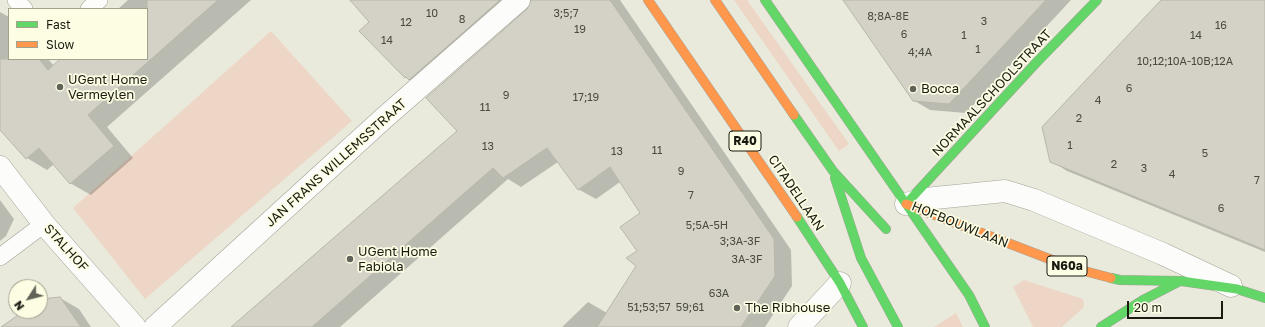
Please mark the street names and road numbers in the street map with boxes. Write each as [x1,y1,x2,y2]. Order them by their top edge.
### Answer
street label: NORMAALSCHOOLSTRAAT [929,26,1055,160]
street label: JAN FRANS WILLEMSSTRAAT [262,96,410,230]
road number: R40 [729,131,761,151]
street label: CITADELLAAN [765,152,827,234]
street label: HOFBOUWLAAN [909,199,1011,251]
street label: STALHOF [41,221,91,275]
road number: N60a [1047,256,1087,276]

